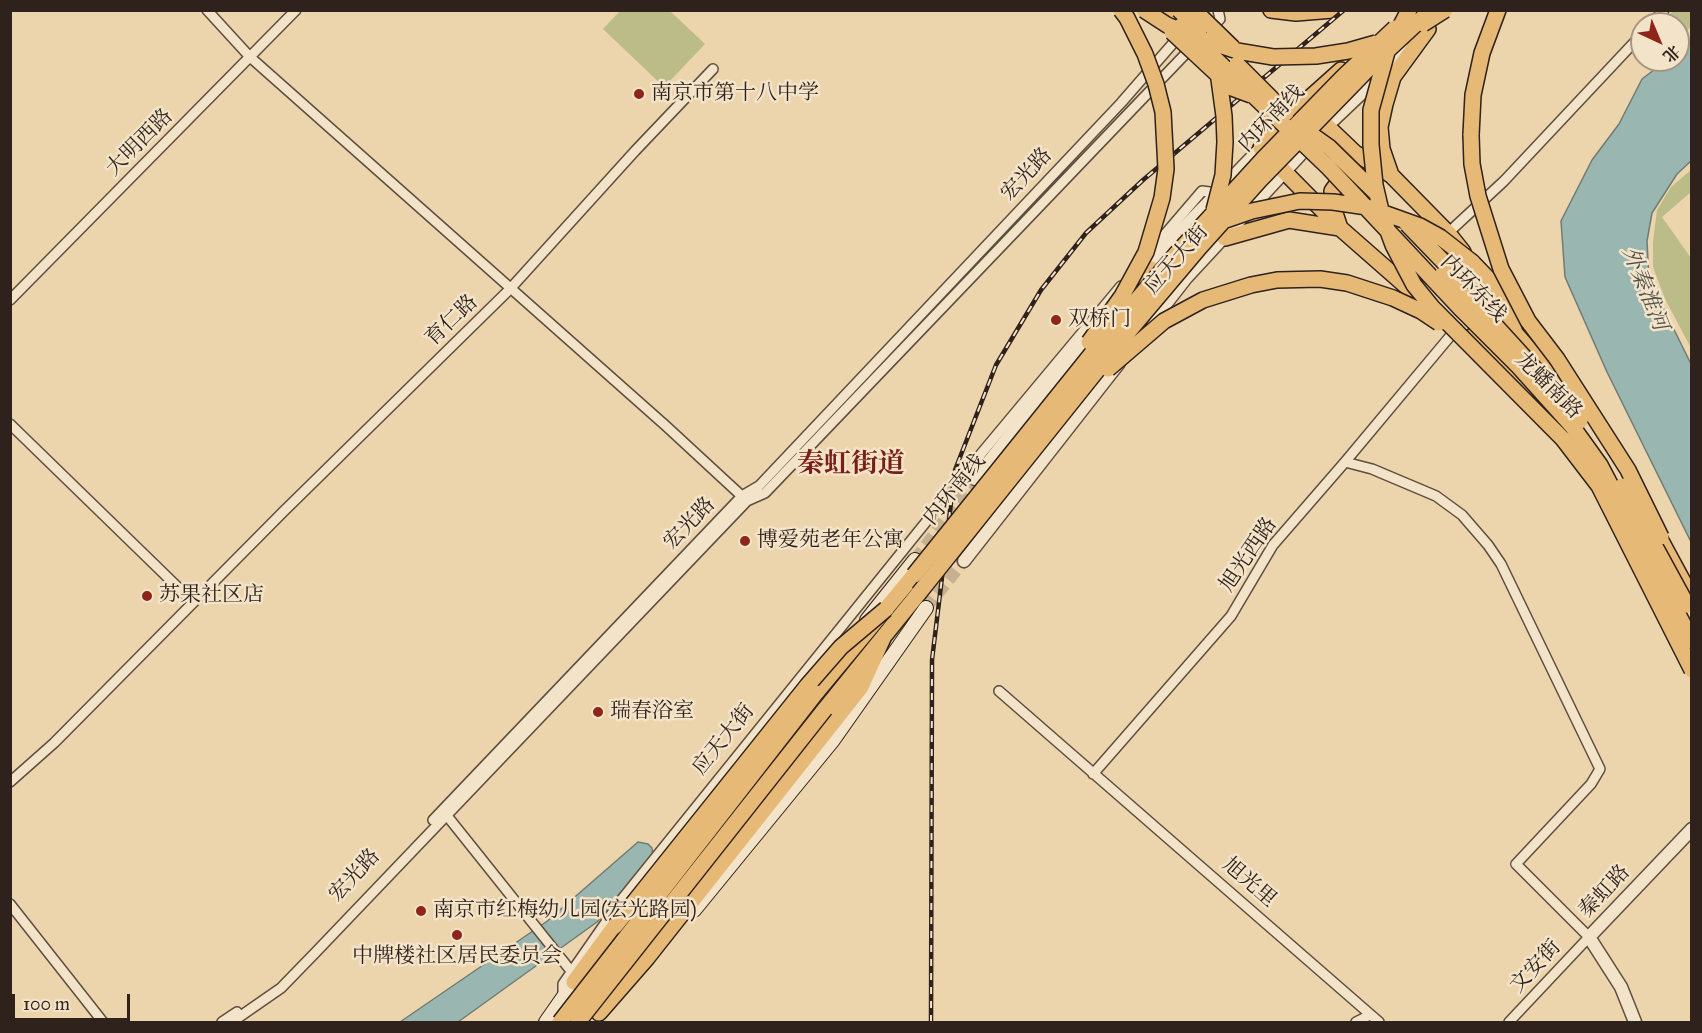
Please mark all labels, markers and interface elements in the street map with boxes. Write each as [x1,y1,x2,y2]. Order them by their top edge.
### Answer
north arrow [1630,12,1690,72]
text: 北 [1659,41,1684,66]
street label: 内环南线 [1234,80,1310,158]
place label: 南京市第十八中学 [651,81,819,107]
marker: 南京市第十八中学 [632,87,646,101]
street label: 大明西路 [101,104,179,182]
street label: 宏光路 [996,143,1058,207]
street label: 应天大街 [1140,220,1214,300]
water label: 外秦淮河 [1615,243,1673,335]
street label: 内环东线 [1435,250,1511,328]
street label: 育仁路 [421,290,483,352]
place label: 双桥门 [1068,307,1131,333]
marker: 双桥门 [1049,313,1063,327]
street label: 龙蟠南路 [1509,347,1587,425]
district label: 秦虹街道 [797,449,905,481]
street label: 内环南线 [919,449,991,531]
street label: 宏光路 [659,493,721,555]
street label: 旭光西路 [1215,513,1283,597]
place label: 博爱苑老年公寓 [757,528,904,554]
marker: 博爱苑老年公寓 [738,534,752,548]
place label: 苏果社区店 [159,583,264,609]
marker: 苏果社区店 [140,589,154,603]
place label: 瑞春浴室 [610,699,694,725]
street label: 应天大街 [688,699,760,781]
marker: 瑞春浴室 [591,705,605,719]
street label: 宏光路 [324,844,386,908]
street label: 旭光里 [1217,853,1281,913]
street label: 秦虹路 [1574,860,1636,924]
place label: 南京市红梅幼儿园(宏光路园) [433,898,697,924]
marker: 南京市红梅幼儿园(宏光路园) [414,904,428,918]
marker: 中牌楼社区居民委员会 [450,928,464,942]
street label: 文安街 [1505,935,1567,999]
place label: 中牌楼社区居民委员会 [352,944,562,970]
scale bar [15,982,134,1020]
text: 100 m [23,993,70,1015]

